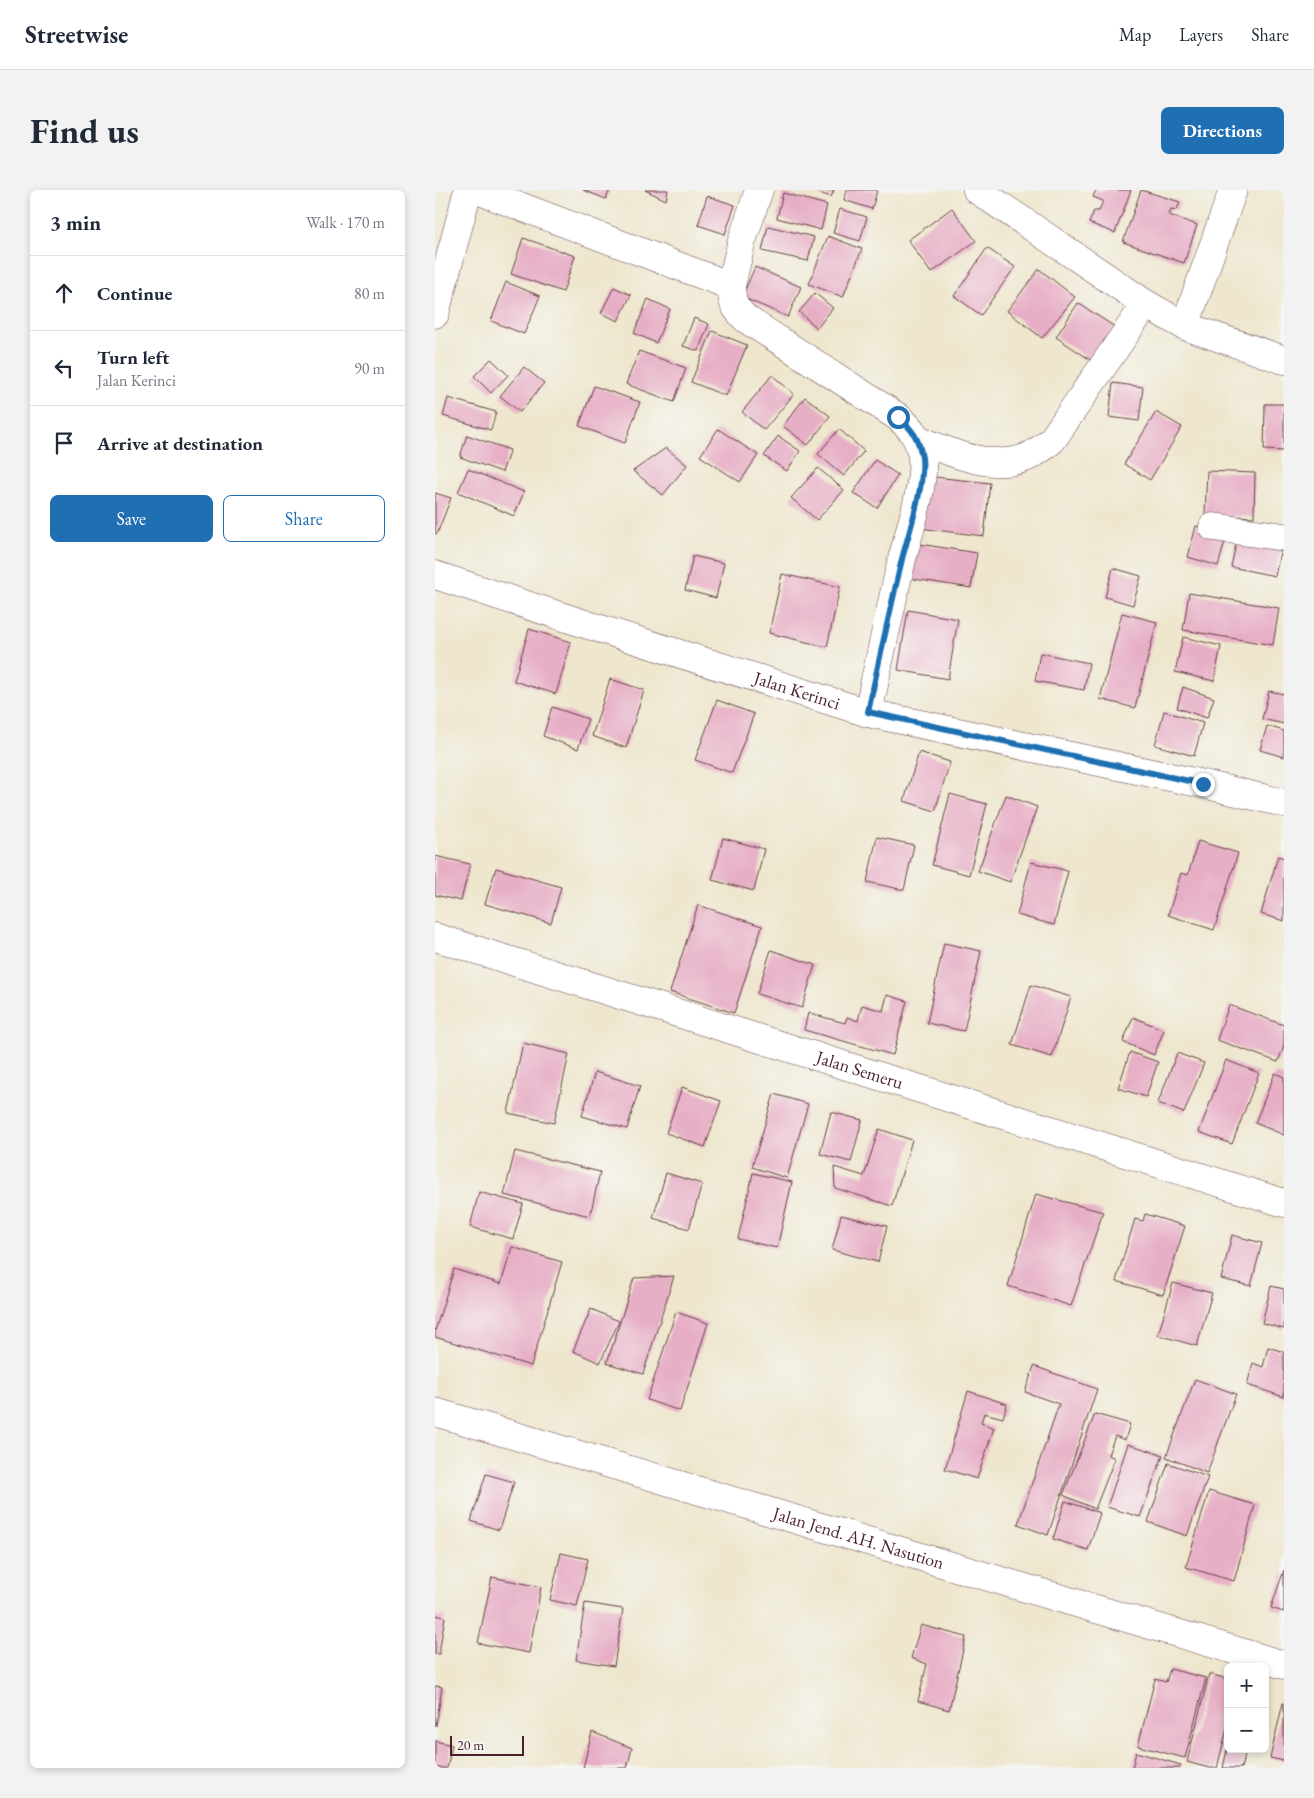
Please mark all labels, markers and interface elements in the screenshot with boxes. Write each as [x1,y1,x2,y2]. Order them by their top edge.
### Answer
text: Streetwise [25,19,128,50]
text: Map [1119,23,1151,46]
text: Layers [1179,23,1223,46]
text: Share [1251,23,1289,46]
button: Directions [1161,107,1284,154]
text: Find us [30,108,139,153]
text: 3 min [50,209,101,236]
text: Walk · 170 m [306,212,385,233]
icon: ahead [50,279,78,307]
text: Continue [97,281,172,306]
text: 80 m [354,283,385,304]
text: Turn left [97,345,169,370]
icon: left [50,354,78,382]
text: 90 m [354,358,385,379]
text: Jalan Kerinci [97,370,176,391]
route start [887,406,910,429]
icon: arrive [50,429,78,457]
text: Arrive at destination [97,431,263,456]
button: Save [50,495,213,542]
button: Share [223,495,385,542]
street label: Jalan Kerinci [749,665,844,715]
route end [1192,773,1215,796]
street label: Jalan Semeru [812,1045,907,1094]
street label: Jalan Jend. AH. Nasution [768,1501,948,1574]
map controls [1224,1663,1269,1753]
button: + [1224,1663,1269,1708]
button: − [1224,1708,1269,1753]
scale bar [450,1733,524,1756]
text: 20 m [457,1736,484,1754]

